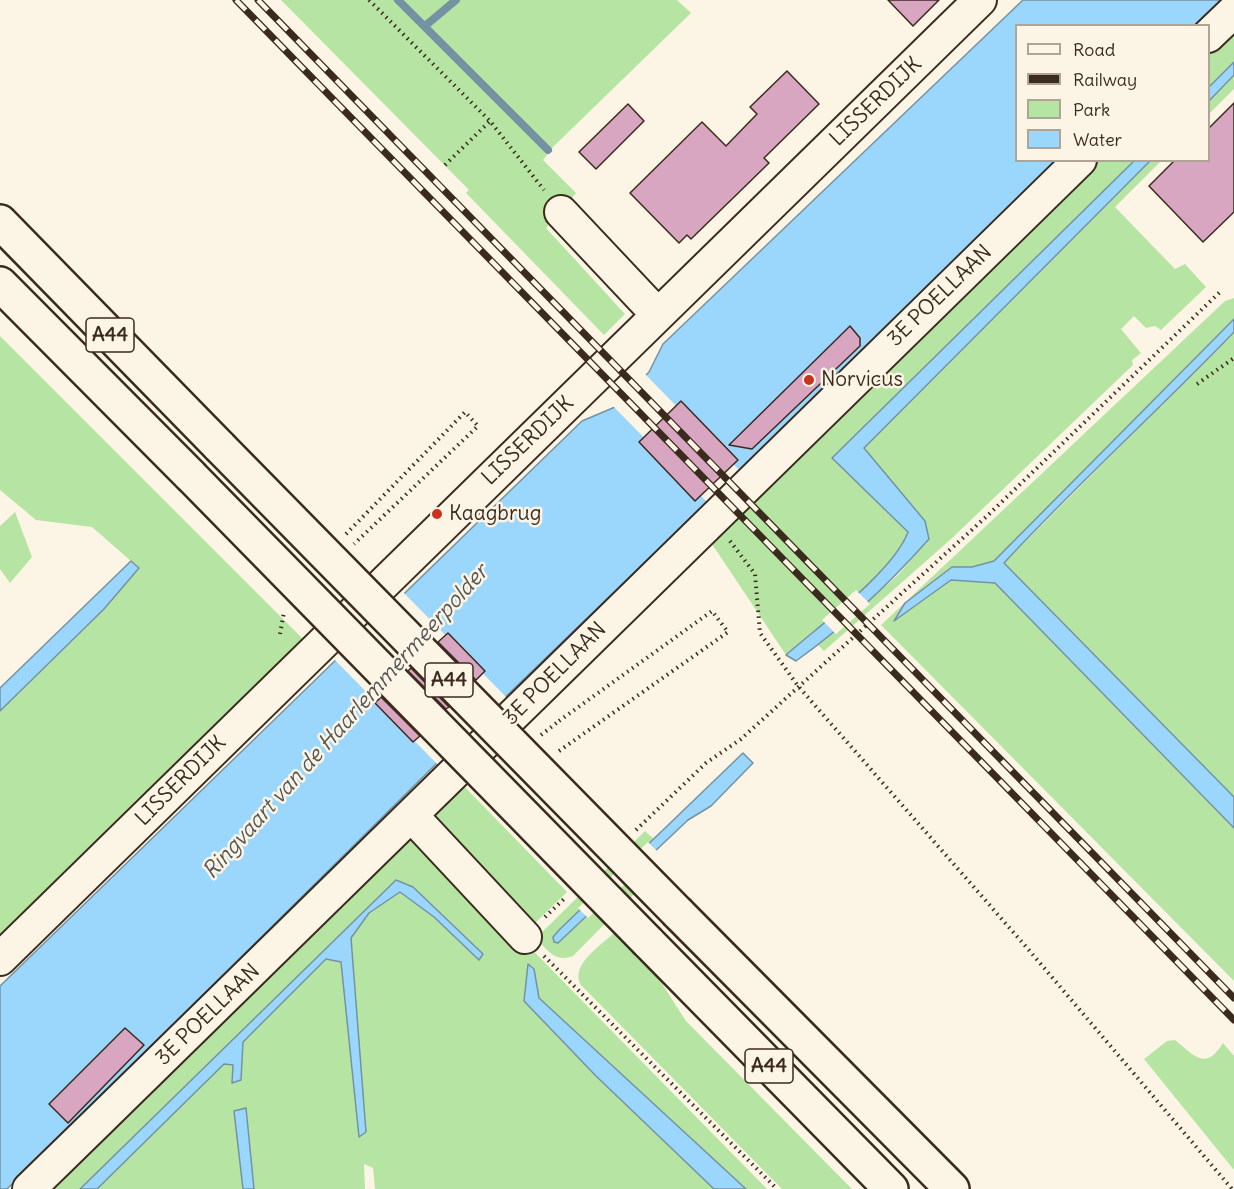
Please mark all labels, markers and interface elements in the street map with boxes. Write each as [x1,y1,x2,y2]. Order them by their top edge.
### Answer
legend [1015,24,1210,162]
text: Road [1073,38,1115,61]
street label: LISSERDIJK [825,52,927,152]
text: Railway [1073,68,1137,91]
text: Park [1073,98,1110,121]
text: Water [1073,128,1122,151]
street label: 3E POELLAAN [883,240,997,352]
road number: A44 [86,318,134,352]
place label: Norvicus [821,367,903,393]
marker: Norvicus [802,373,816,387]
street label: LISSERDIJK [477,391,579,491]
place label: Kaagbrug [449,501,541,527]
marker: Kaagbrug [430,507,444,521]
water label: Ringvaart van de Haarlemmermeerpolder [198,559,494,885]
street label: 3E POELLAAN [498,617,612,731]
road number: A44 [425,663,473,697]
street label: LISSERDIJK [131,731,231,831]
street label: 3E POELLAAN [151,959,265,1071]
road number: A44 [745,1049,793,1083]

